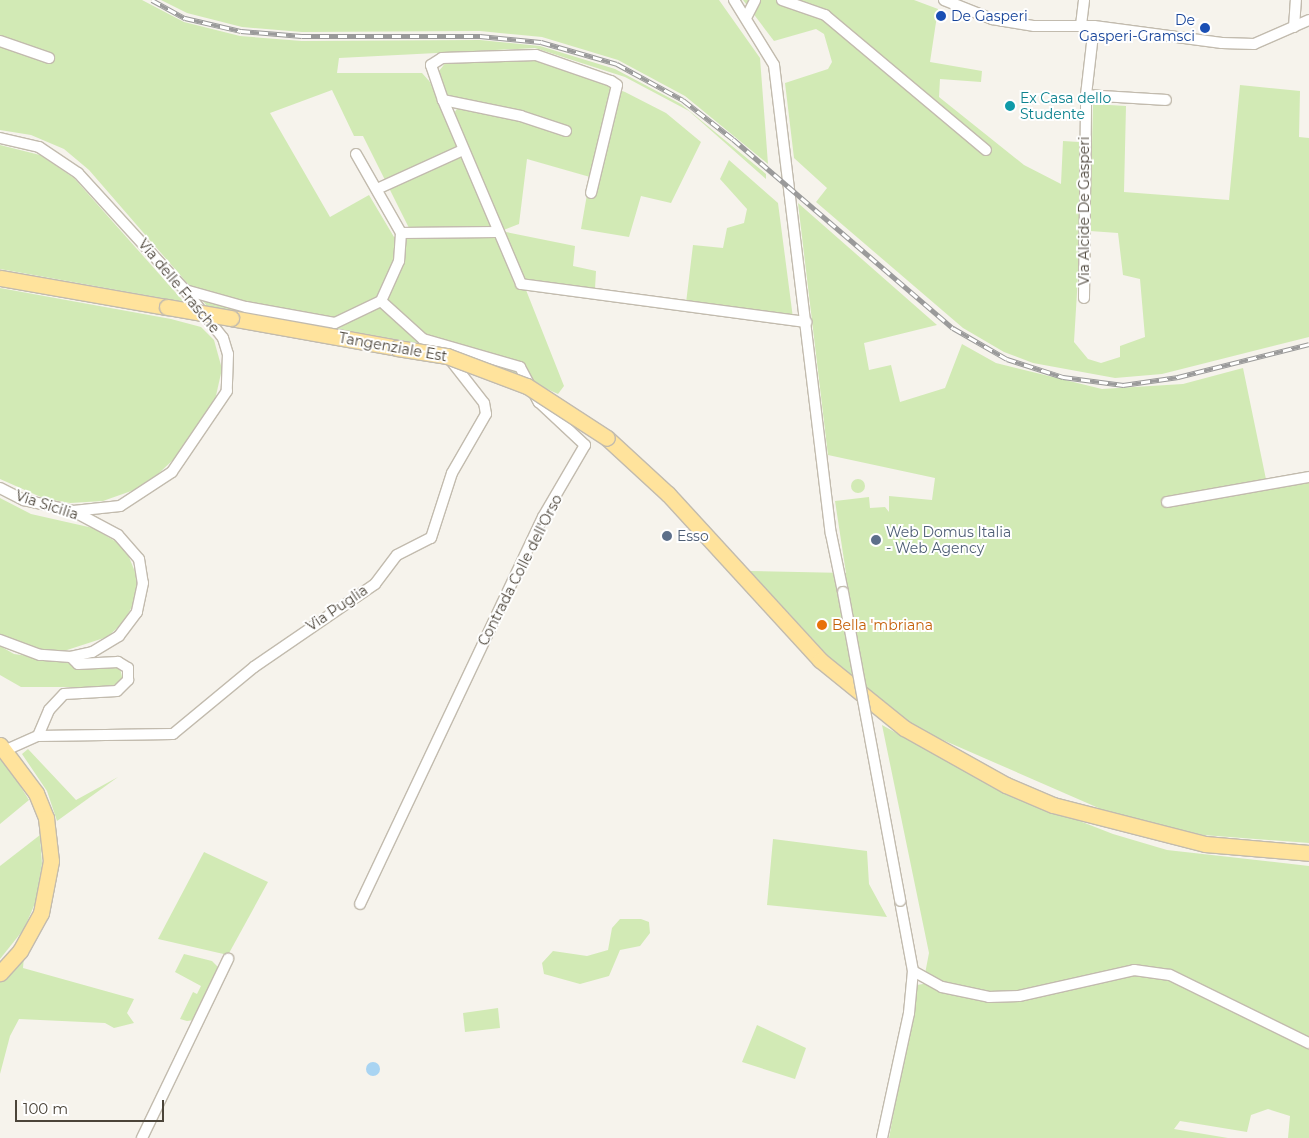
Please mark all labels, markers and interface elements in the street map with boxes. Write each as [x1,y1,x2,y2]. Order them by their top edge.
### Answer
place label: De Gasperi [951,8,1028,24]
marker: De Gasperi [935,10,947,22]
place label: De Gasperi-Gramsci [1079,12,1195,44]
marker: De Gasperi-Gramsci [1199,22,1211,34]
place label: Ex Casa dello Studente [1020,90,1111,122]
marker: Ex Casa dello Studente [1004,100,1016,112]
street label: Via Alcide De Gasperi [1076,136,1092,286]
street label: Via delle Frasche [135,236,223,336]
street label: Tangenziale Est [338,329,448,365]
street label: Via Sicilia [14,487,80,523]
street label: Contrada Colle dell'Orso [475,492,565,648]
place label: Web Domus Italia - Web Agency [886,524,1011,556]
place label: Esso [677,528,709,544]
marker: Esso [661,530,673,542]
marker: Web Domus Italia - Web Agency [870,534,882,546]
street label: Via Puglia [303,581,371,635]
place label: Bella 'mbriana [832,617,933,633]
marker: Bella 'mbriana [816,619,828,631]
scale bar [18,1090,166,1122]
text: 100 m [23,1099,68,1118]

